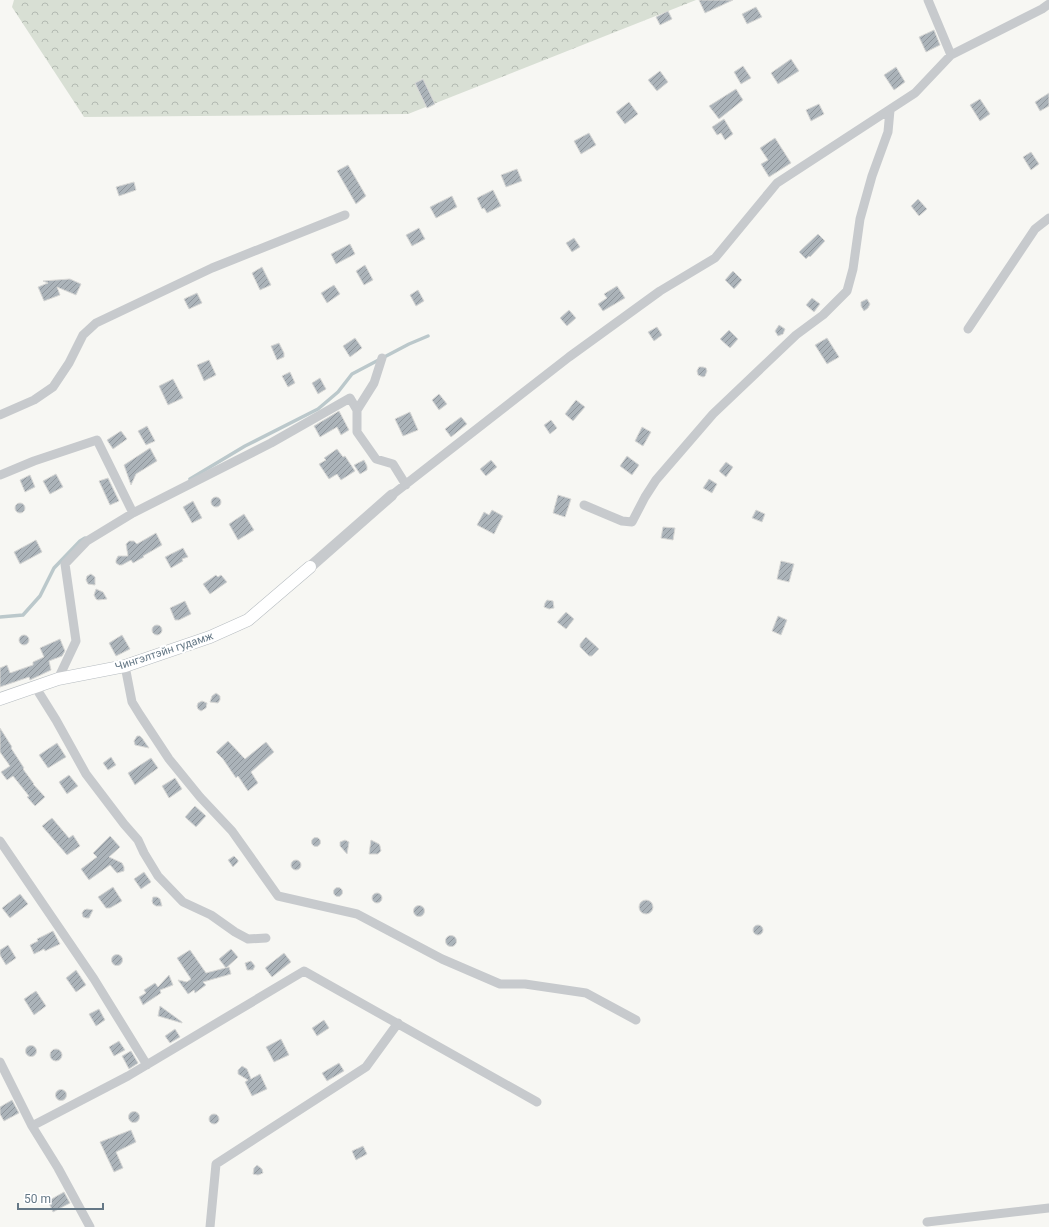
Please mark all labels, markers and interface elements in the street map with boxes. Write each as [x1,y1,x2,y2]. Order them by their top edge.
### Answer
street label: Чингэлтэйн гудамж [113,629,215,673]
scale bar [18,1185,103,1211]
text: 50 m [24,1192,51,1206]

